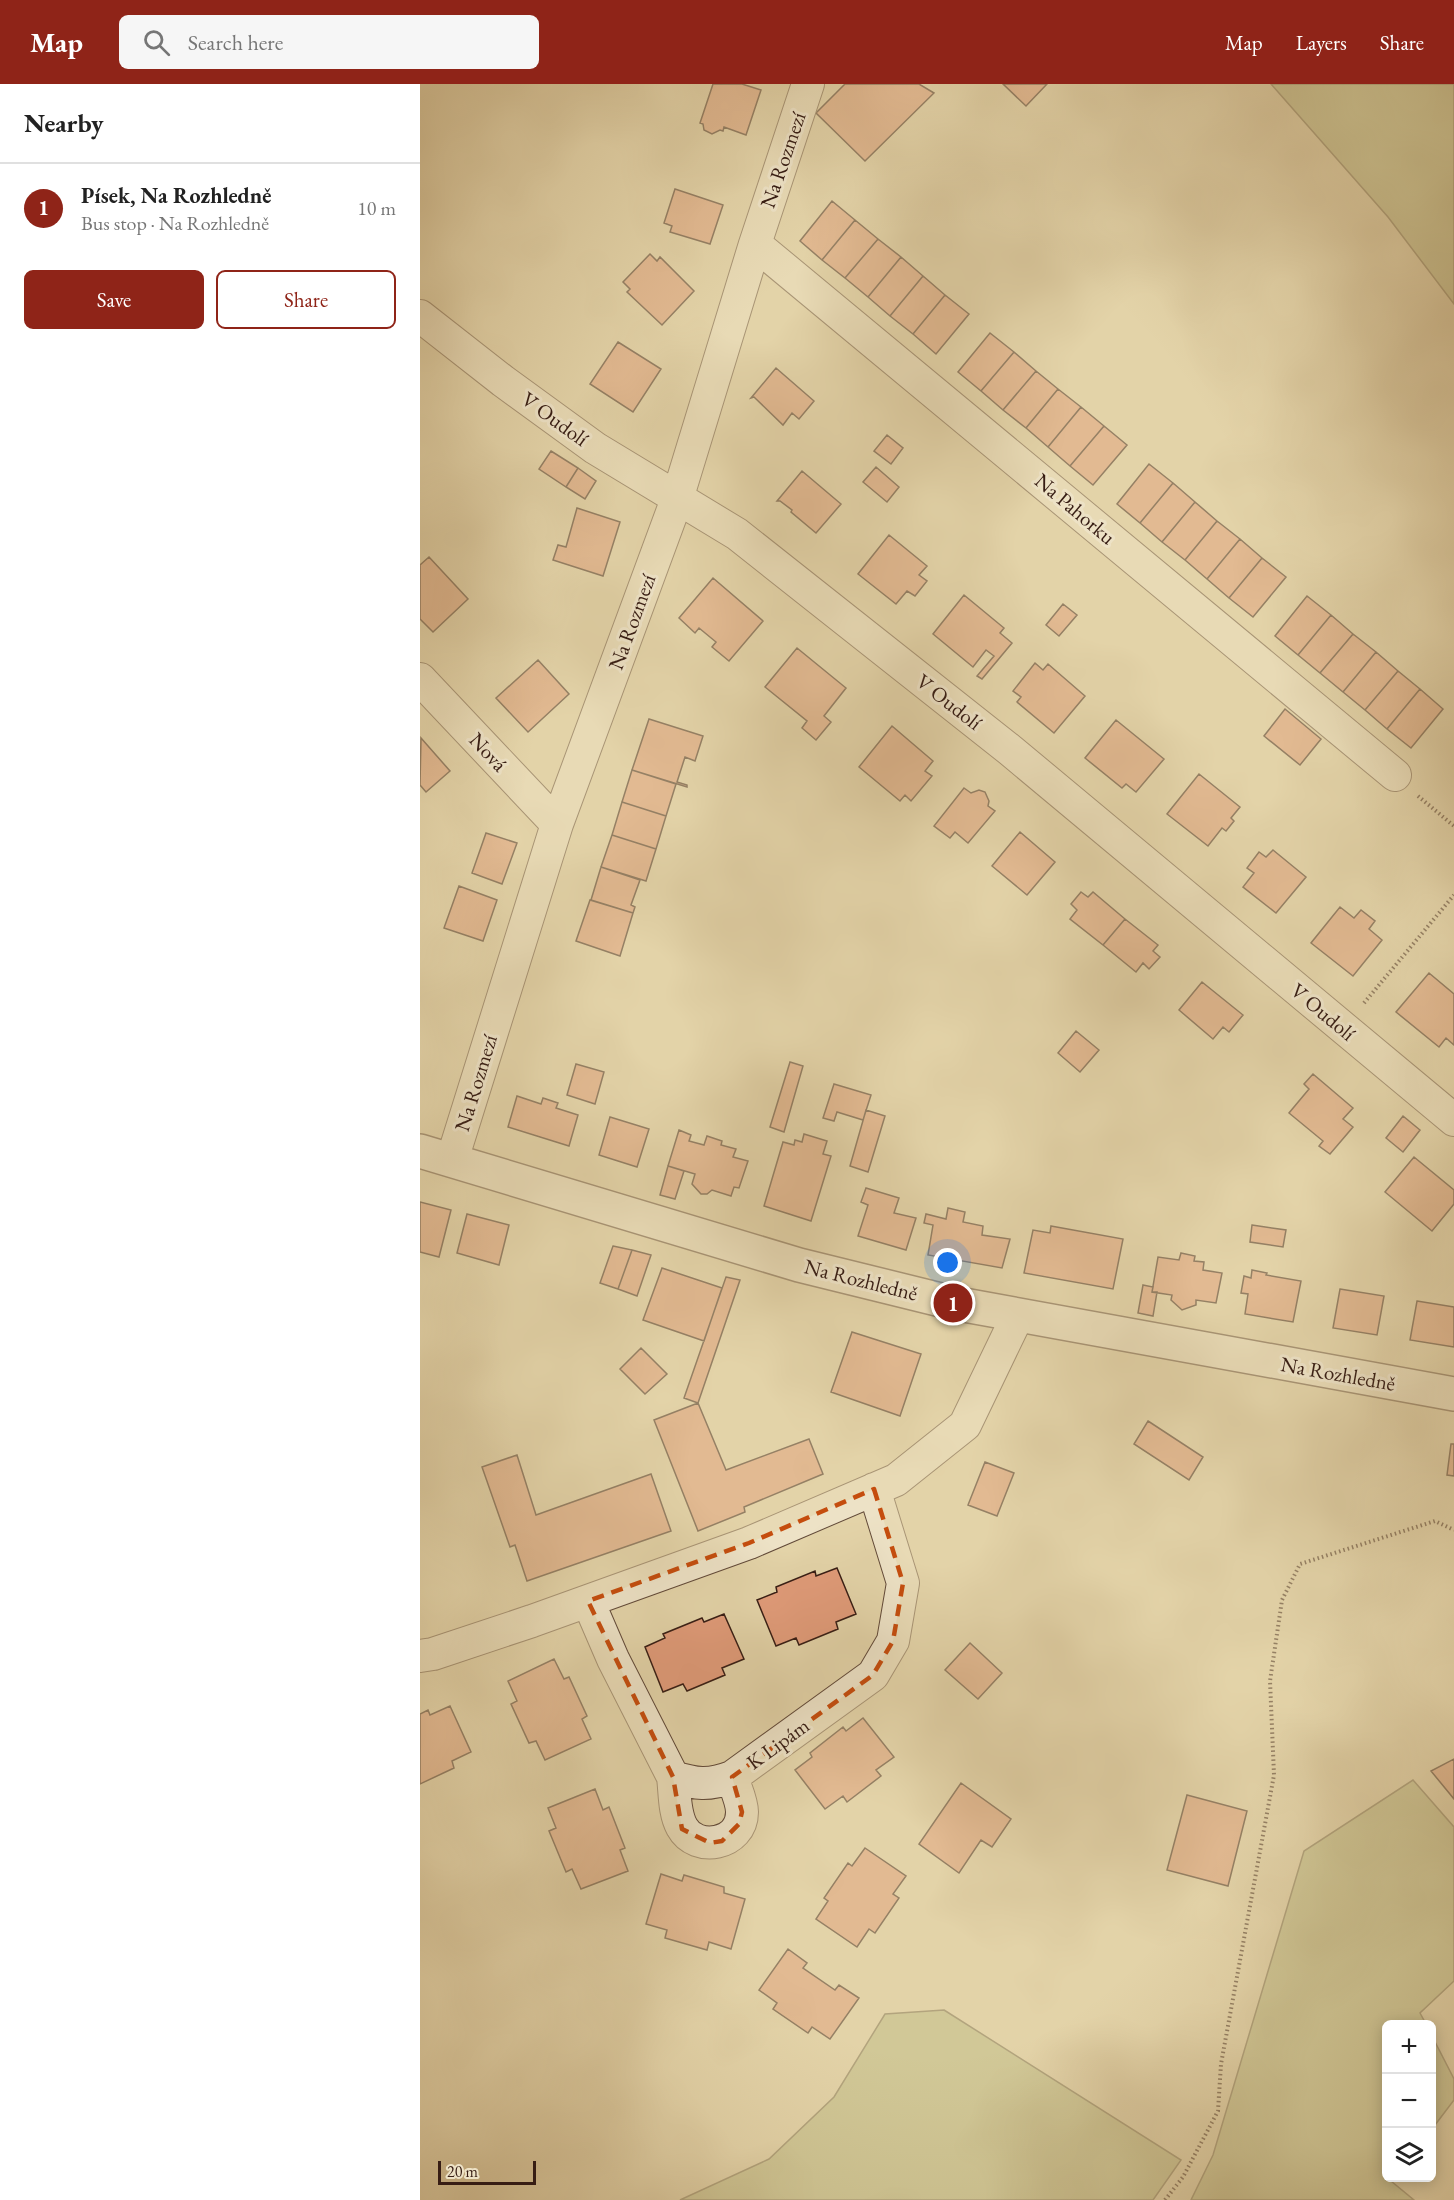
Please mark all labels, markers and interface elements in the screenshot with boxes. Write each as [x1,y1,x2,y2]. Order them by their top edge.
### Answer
search box [119,15,539,69]
text: Map [30,24,83,60]
icon: search [140,26,173,59]
text: Search here [188,28,283,57]
text: Map [1225,29,1263,56]
text: Layers [1296,29,1347,56]
text: Share [1380,29,1424,56]
text: Nearby [24,106,104,140]
street label: Na Rozmezí [754,107,812,211]
text: Písek, Na Rozhledně [81,181,271,210]
text: 1 [38,195,49,221]
text: 10 m [357,195,396,221]
text: Bus stop · Na Rozhledně [81,210,269,236]
button: Save [24,270,204,329]
button: Share [216,270,396,329]
street label: V Oudolí [516,385,595,452]
street label: Na Pahorku [1029,467,1121,550]
street label: Na Rozmezí [602,570,662,673]
street label: V Oudolí [911,667,988,736]
street label: Nová [463,726,514,777]
street label: V Oudolí [1285,977,1362,1047]
street label: Na Rozmezí [448,1030,503,1135]
your location [933,1248,962,1277]
street label: Na Rozhledně [802,1252,921,1307]
pin: 1 [934,1280,972,1326]
street label: Na Rozhledně [1279,1350,1398,1397]
street label: K Lipám [741,1712,814,1775]
map controls [1382,2020,1436,2182]
button: + [1382,2020,1436,2074]
button: − [1382,2074,1436,2128]
button: layers [1382,2128,1436,2182]
scale bar [438,2158,536,2186]
text: 20 m [447,2161,478,2182]

